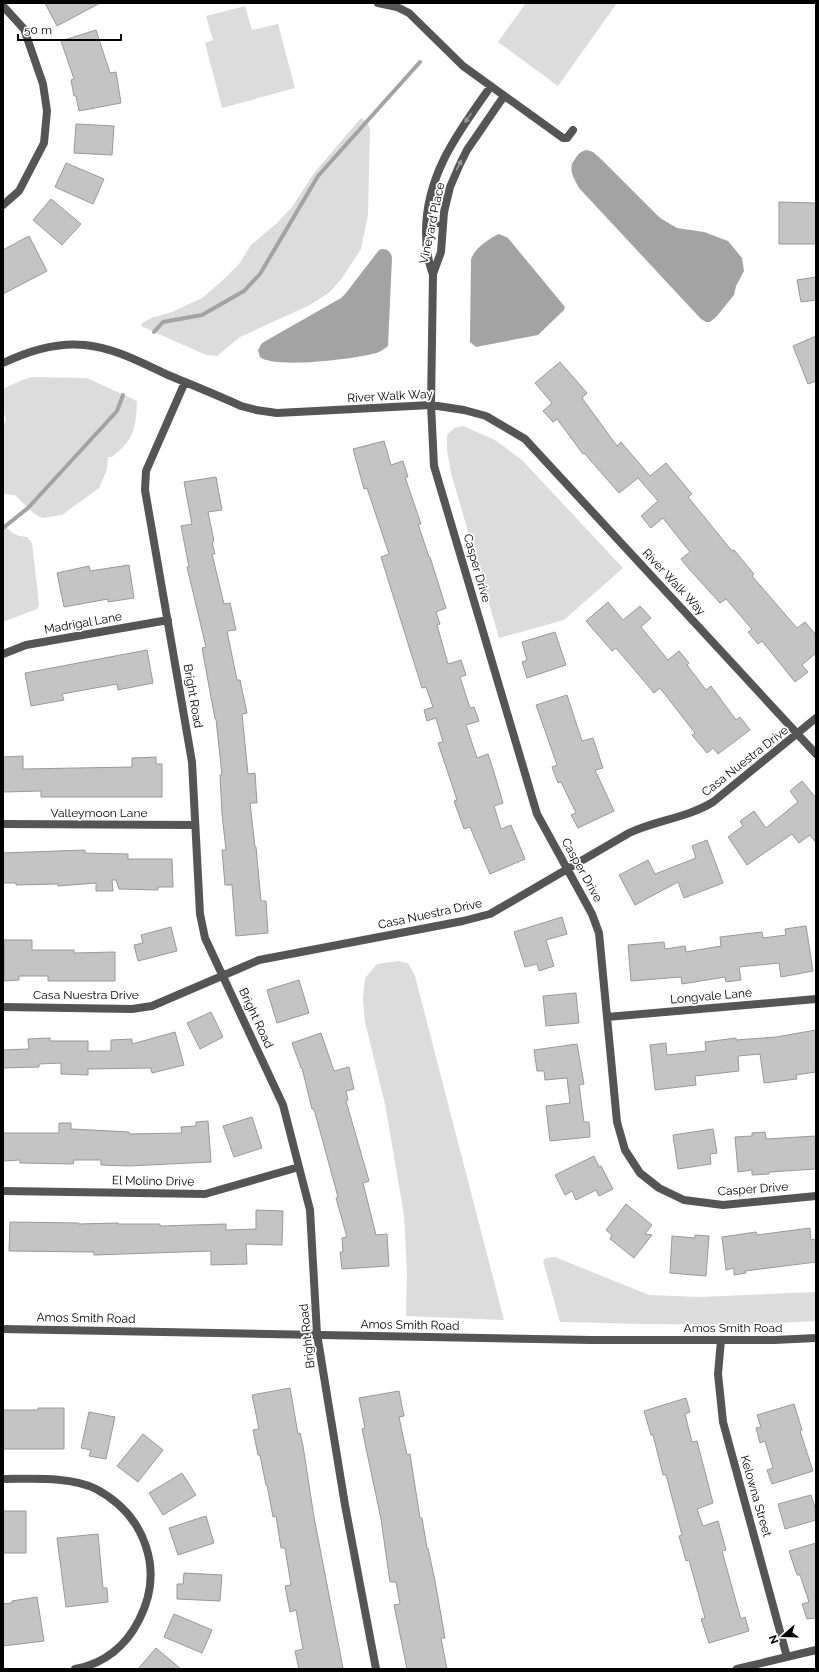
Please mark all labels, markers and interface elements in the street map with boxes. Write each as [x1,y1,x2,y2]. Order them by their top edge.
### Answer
scale bar [18,16,121,42]
text: 50 m [24,23,52,37]
one-way arrow [464,113,472,123]
one-way arrow [456,160,462,171]
street label: Vineyard Place [417,181,447,265]
street label: River Walk Way [347,387,434,405]
street label: Casper Drive [461,532,493,604]
street label: River Walk Way [640,546,709,618]
street label: Madrigal Lane [43,609,123,637]
street label: Bright Road [180,663,206,729]
street label: Casa Nuestra Drive [699,723,791,799]
street label: Valleymoon Lane [51,806,147,820]
street label: Casper Drive [559,836,605,904]
street label: Casa Nuestra Drive [377,896,483,932]
street label: Longvale Lane [669,985,753,1007]
street label: Bright Road [236,986,276,1050]
street label: Casa Nuestra Drive [33,988,139,1002]
street label: El Molino Drive [112,1173,194,1189]
street label: Casper Drive [717,1180,789,1198]
street label: Bright Road [297,1303,317,1369]
street label: Amos Smith Road [36,1310,136,1326]
street label: Amos Smith Road [360,1317,460,1333]
street label: Amos Smith Road [684,1321,782,1335]
street label: Kelowna Street [738,1454,774,1538]
north arrow [763,1616,803,1656]
text: N [767,1633,782,1645]

